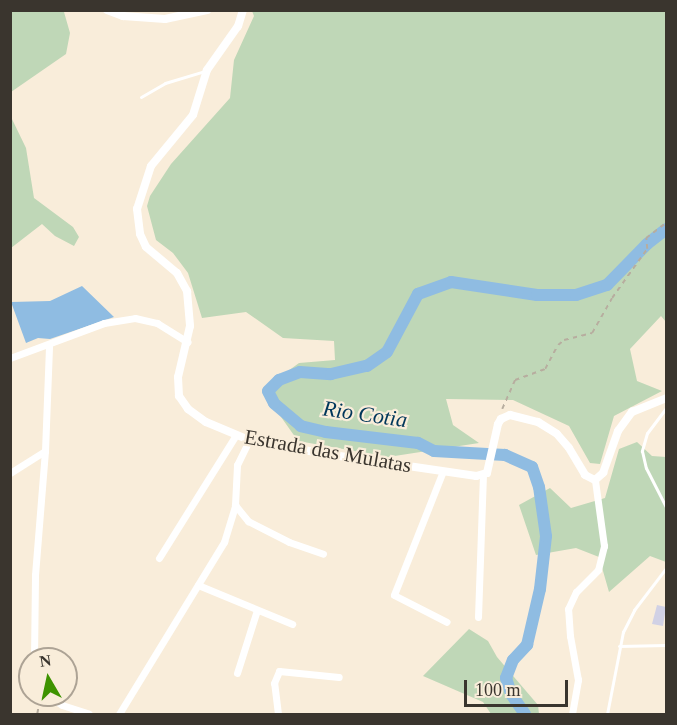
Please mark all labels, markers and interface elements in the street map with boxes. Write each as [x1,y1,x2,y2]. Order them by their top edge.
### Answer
water label: Rio Cotia [321,395,409,433]
street label: Estrada das Mulatas [243,424,413,478]
north arrow [18,647,78,707]
text: N [38,651,52,670]
scale bar [467,668,570,706]
text: 100 m [475,680,521,700]

